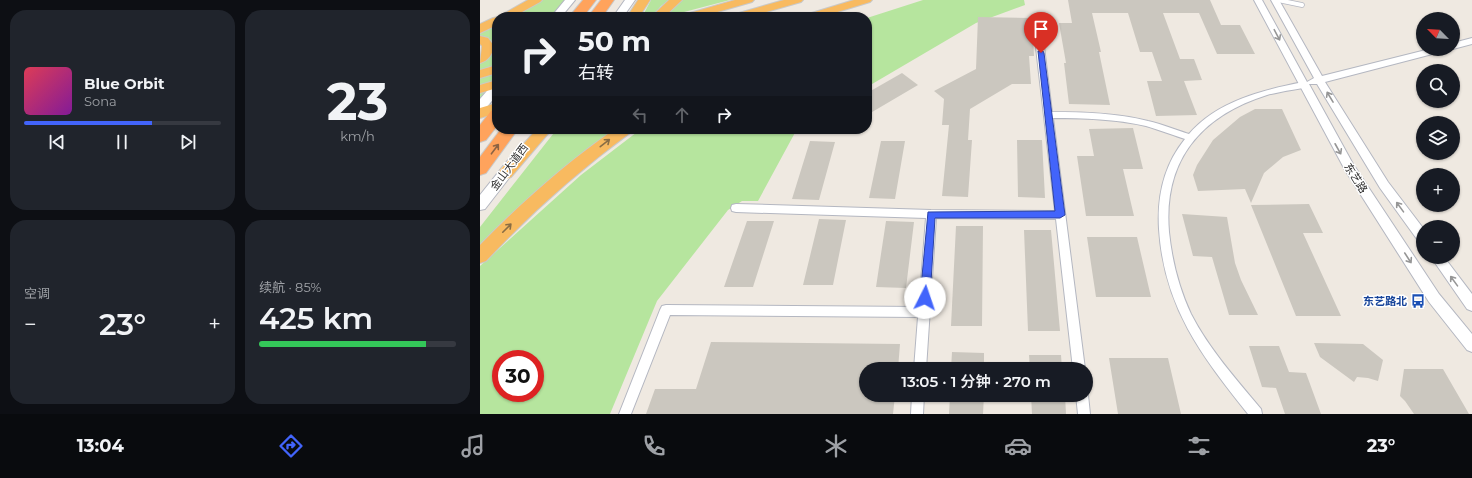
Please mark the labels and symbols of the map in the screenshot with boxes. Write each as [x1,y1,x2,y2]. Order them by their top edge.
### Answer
pin [1024,12,1058,53]
north arrow [1416,12,1460,56]
one-way arrow [1273,28,1281,40]
one-way arrow [1325,91,1333,103]
one-way arrow [600,139,611,148]
street label: 金山大道西 [487,141,531,193]
one-way arrow [491,143,499,154]
one-way arrow [1335,143,1343,155]
street label: 东艺路 [1341,160,1371,196]
one-way arrow [1396,201,1404,212]
one-way arrow [502,223,512,233]
one-way arrow [1405,252,1413,264]
one-way arrow [1450,276,1459,287]
position arrow [904,277,946,319]
bus stop icon: 东艺路北 [1410,293,1426,309]
place label: 东艺路北 [1363,294,1407,308]
speed limit sign: 30 [492,350,544,402]

